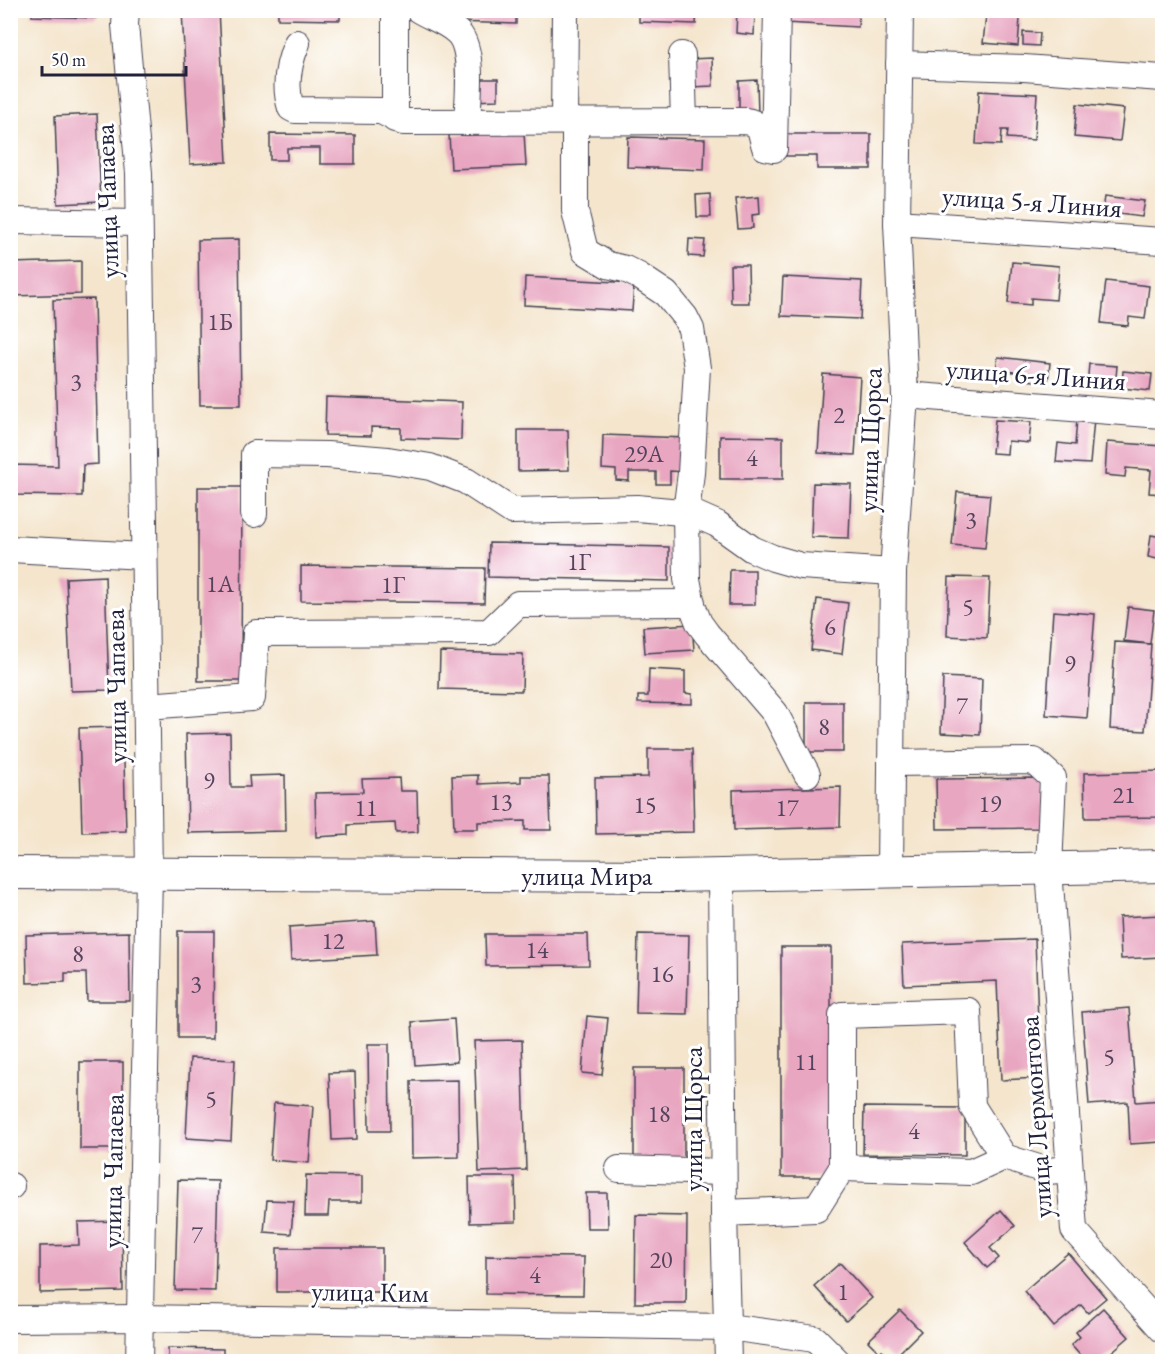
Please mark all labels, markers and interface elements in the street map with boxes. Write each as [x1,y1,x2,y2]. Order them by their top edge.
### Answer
scale bar [42,39,186,77]
text: 50 m [51,48,86,71]
street label: улица Чапаева [86,123,127,279]
street label: улица 5-я Линия [941,178,1123,225]
house number: 1Б [207,306,233,337]
street label: улица 6-я Линия [945,351,1127,398]
house number: 3 [70,366,82,397]
street label: улица Щорса [849,367,890,513]
house number: 2 [833,399,845,430]
house number: 29А [624,438,664,469]
house number: 4 [746,442,758,473]
house number: 3 [965,504,977,535]
house number: 1Г [567,546,592,577]
house number: 1А [206,568,234,599]
house number: 1Г [381,569,406,600]
house number: 5 [962,591,974,622]
street label: улица Чапаева [97,608,134,764]
house number: 6 [824,611,836,642]
house number: 9 [1064,648,1076,679]
house number: 7 [956,690,968,721]
house number: 8 [818,711,830,742]
house number: 9 [203,765,215,796]
house number: 21 [1112,779,1136,810]
house number: 13 [489,786,513,817]
house number: 19 [978,788,1002,819]
house number: 15 [633,789,657,820]
house number: 11 [354,792,378,823]
house number: 17 [775,792,799,823]
street label: улица Мира [521,858,653,893]
house number: 12 [321,925,345,956]
house number: 14 [525,934,549,965]
house number: 8 [72,938,84,969]
house number: 16 [650,958,674,989]
house number: 3 [190,968,202,999]
street label: улица Лермонтова [1011,1014,1060,1219]
house number: 5 [1103,1041,1115,1072]
street label: улица Щорса [675,1046,710,1192]
house number: 11 [794,1046,818,1077]
house number: 5 [205,1083,217,1114]
street label: улица Чапаева [94,1093,131,1249]
house number: 18 [647,1098,671,1129]
house number: 4 [908,1115,920,1146]
house number: 7 [191,1219,203,1250]
house number: 20 [649,1244,673,1275]
house number: 4 [529,1259,541,1290]
street label: улица Ким [311,1273,429,1310]
house number: 1 [837,1276,849,1307]

